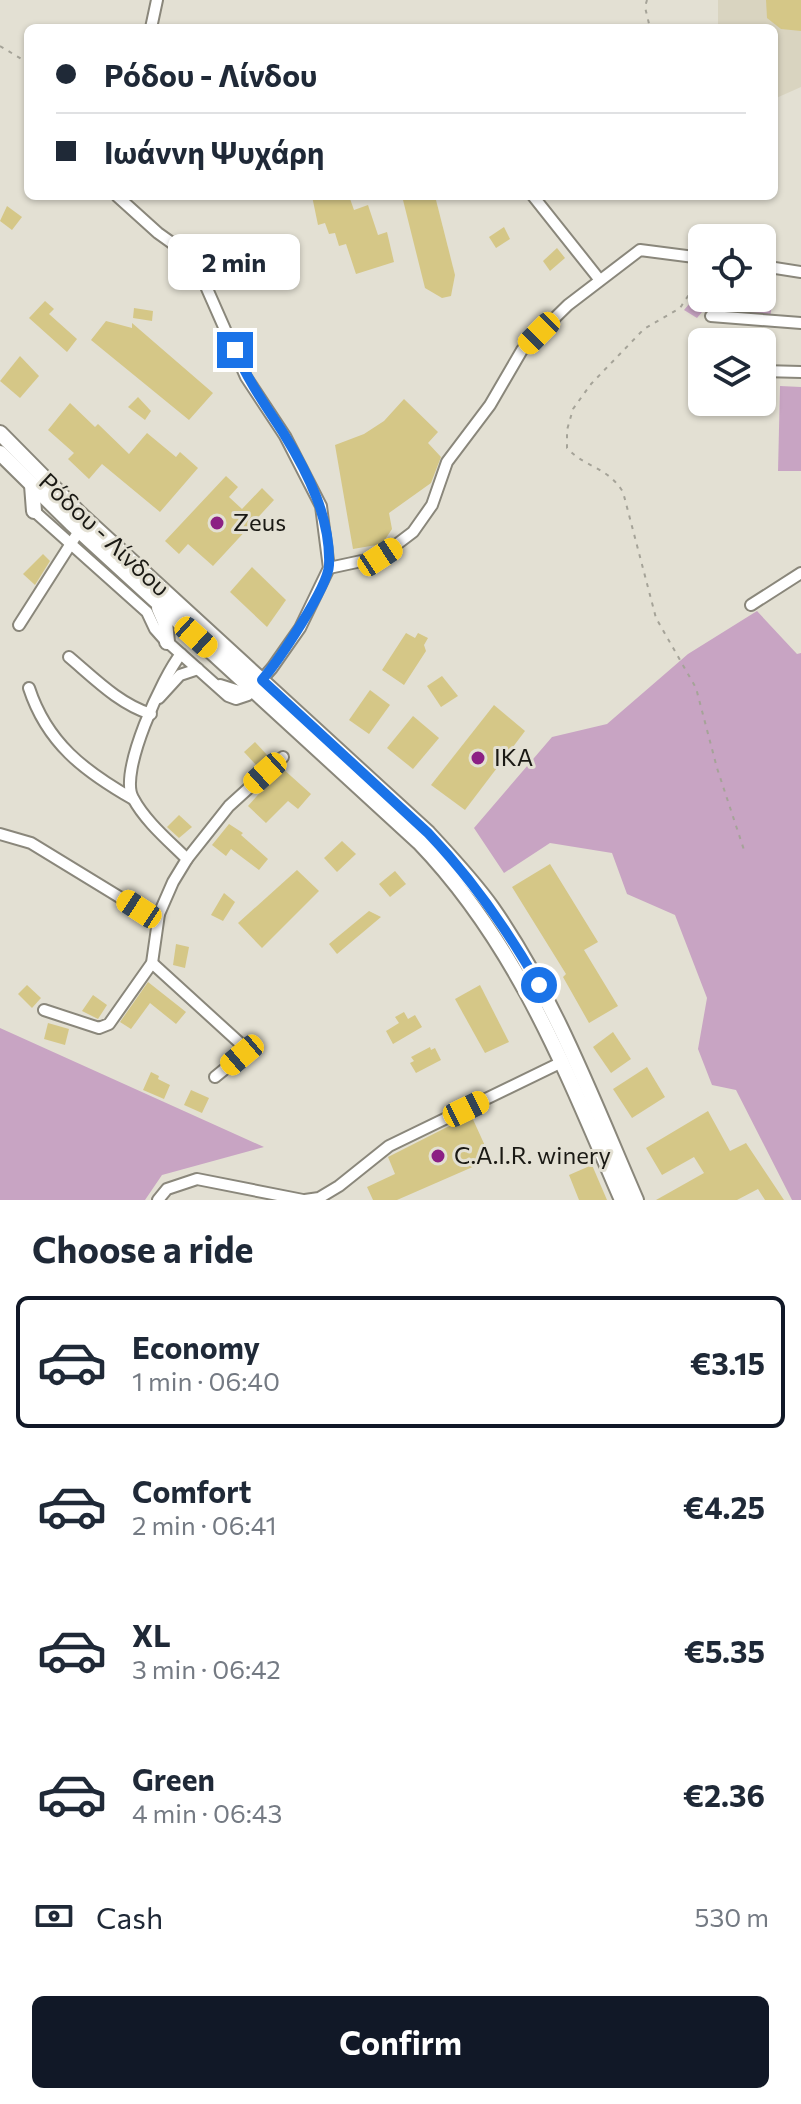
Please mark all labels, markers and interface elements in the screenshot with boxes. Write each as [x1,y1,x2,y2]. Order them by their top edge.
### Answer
text: Ρόδου - Λίνδου [104,56,317,93]
text: Ιωάννη Ψυχάρη [104,133,324,170]
map controls [688,224,776,416]
button: locate [688,224,776,312]
callout: 2 min [169,234,301,290]
text: 2 min [202,246,266,277]
car [514,308,564,358]
button: layers [688,328,776,416]
route end [217,332,253,368]
street label: Ρόδου - Λίνδου [34,466,176,602]
place label: Zeus [233,507,286,536]
marker: Zeus [208,514,226,532]
car [353,534,407,580]
car [170,612,222,662]
place label: IKA [494,742,533,771]
car [239,748,291,798]
marker: IKA [469,749,487,767]
car [112,886,166,932]
route start [521,967,557,1003]
car [216,1030,268,1080]
car [439,1088,493,1130]
place label: C.A.I.R. winery [454,1140,611,1169]
marker: C.A.I.R. winery [429,1147,447,1165]
text: Choose a ride [32,1226,253,1270]
icon: car [36,1326,108,1398]
text: Economy [132,1328,260,1365]
text: €3.15 [690,1344,765,1381]
text: 1 min · 06:40 [132,1365,280,1396]
icon: car [36,1470,108,1542]
text: Comfort [132,1472,251,1509]
text: €4.25 [683,1488,765,1525]
text: 2 min · 06:41 [132,1509,277,1540]
icon: car [36,1614,108,1686]
text: XL [132,1616,171,1653]
text: €5.35 [684,1632,765,1669]
text: 3 min · 06:42 [132,1653,281,1684]
icon: car [36,1758,108,1830]
text: Green [132,1760,215,1797]
text: €2.36 [683,1776,765,1813]
text: 4 min · 06:43 [132,1797,282,1828]
icon: cash [32,1894,76,1938]
text: Cash [96,1898,163,1935]
text: 530 m [695,1901,769,1932]
button: Confirm [32,1996,769,2088]

